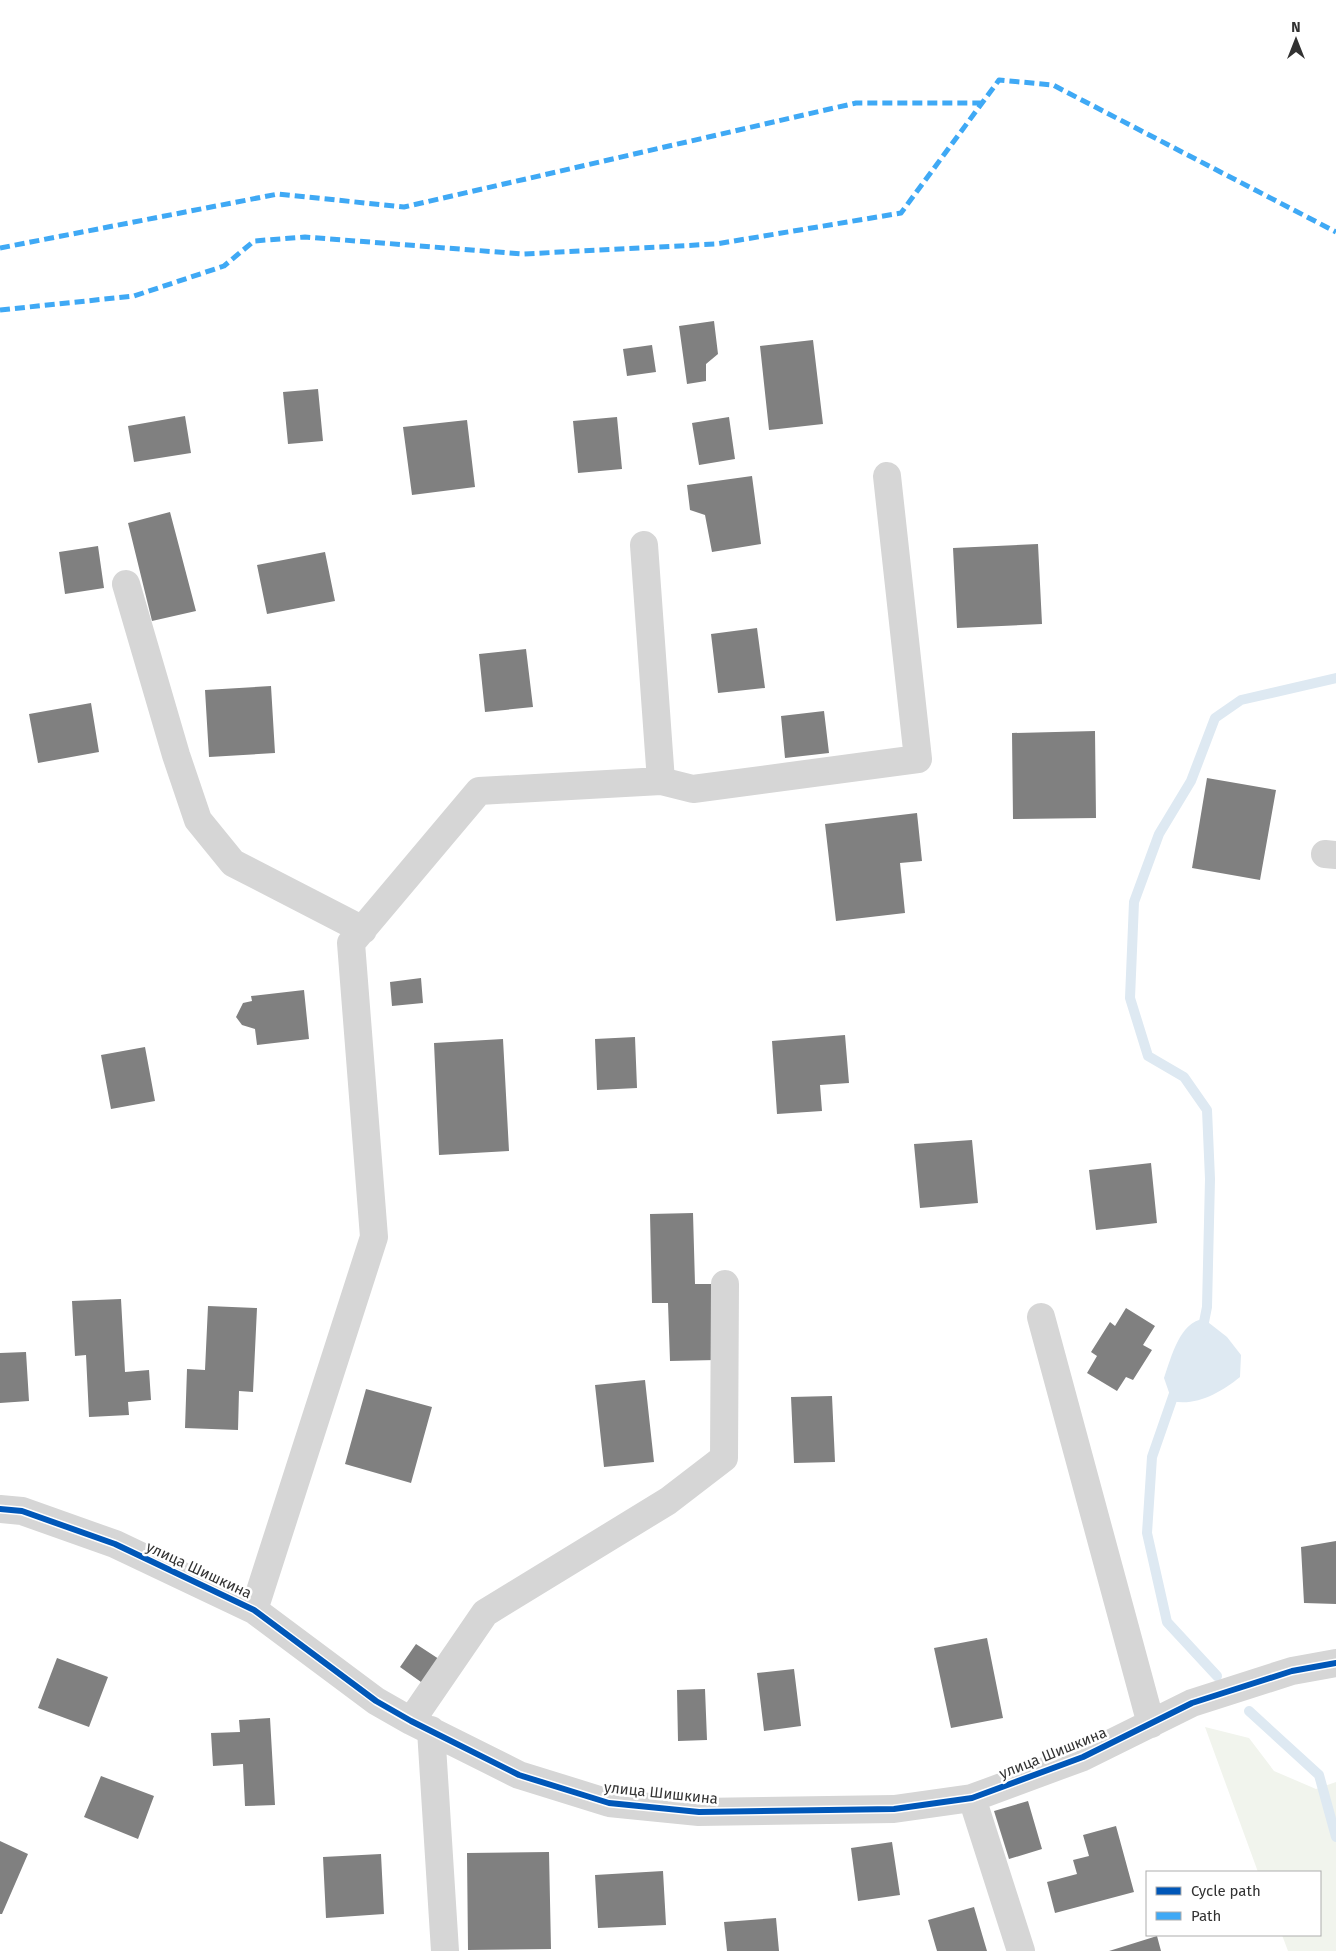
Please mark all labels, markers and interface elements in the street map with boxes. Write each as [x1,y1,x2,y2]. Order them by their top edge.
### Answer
north arrow [1271,15,1321,65]
text: N [1291,19,1301,36]
street label: улица Шишкина [143,1538,255,1602]
street label: улица Шишкина [997,1723,1109,1783]
street label: улица Шишкина [603,1778,719,1808]
legend [1146,1871,1321,1936]
text: Cycle path [1191,1882,1261,1900]
text: Path [1191,1907,1221,1925]

